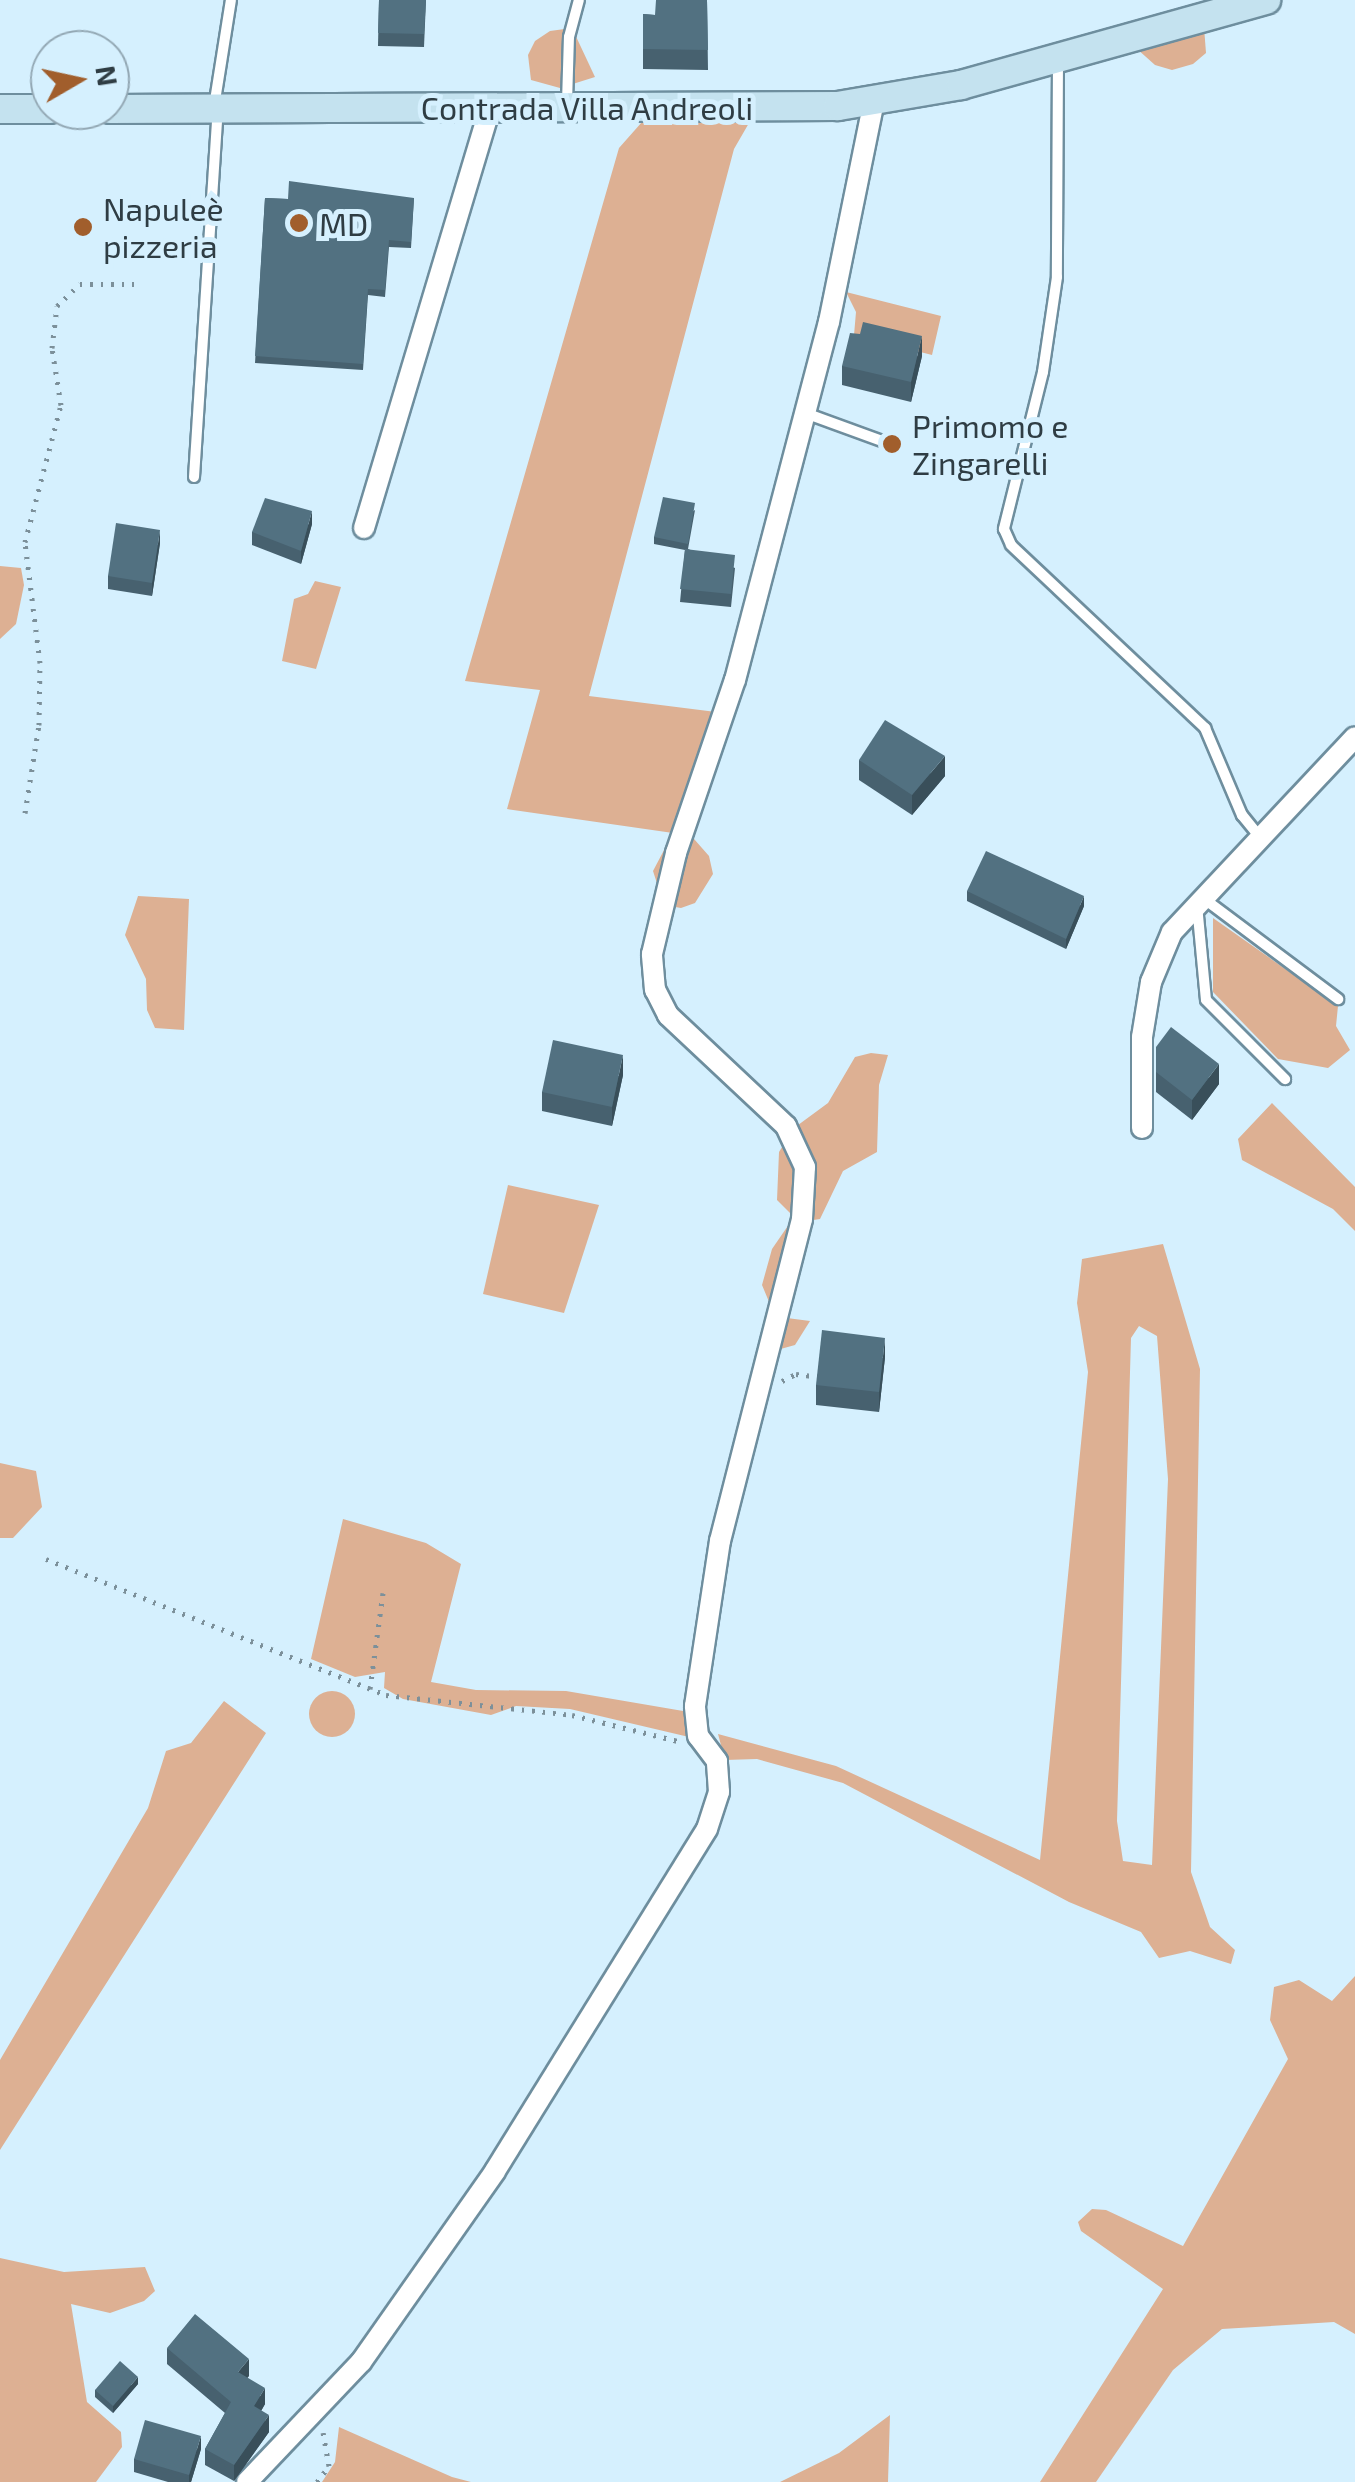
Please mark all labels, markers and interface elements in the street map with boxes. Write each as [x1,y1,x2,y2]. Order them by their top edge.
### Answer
north arrow [30,30,130,130]
text: N [89,63,126,88]
street label: Contrada Villa Andreoli [420,88,754,126]
place label: Napuleè pizzeria [103,190,224,265]
place label: MD [319,204,368,242]
marker: MD [288,212,310,234]
marker: Napuleè pizzeria [72,216,94,238]
place label: Primomo e Zingarelli [912,407,1068,482]
marker: Primomo e Zingarelli [881,433,903,455]

